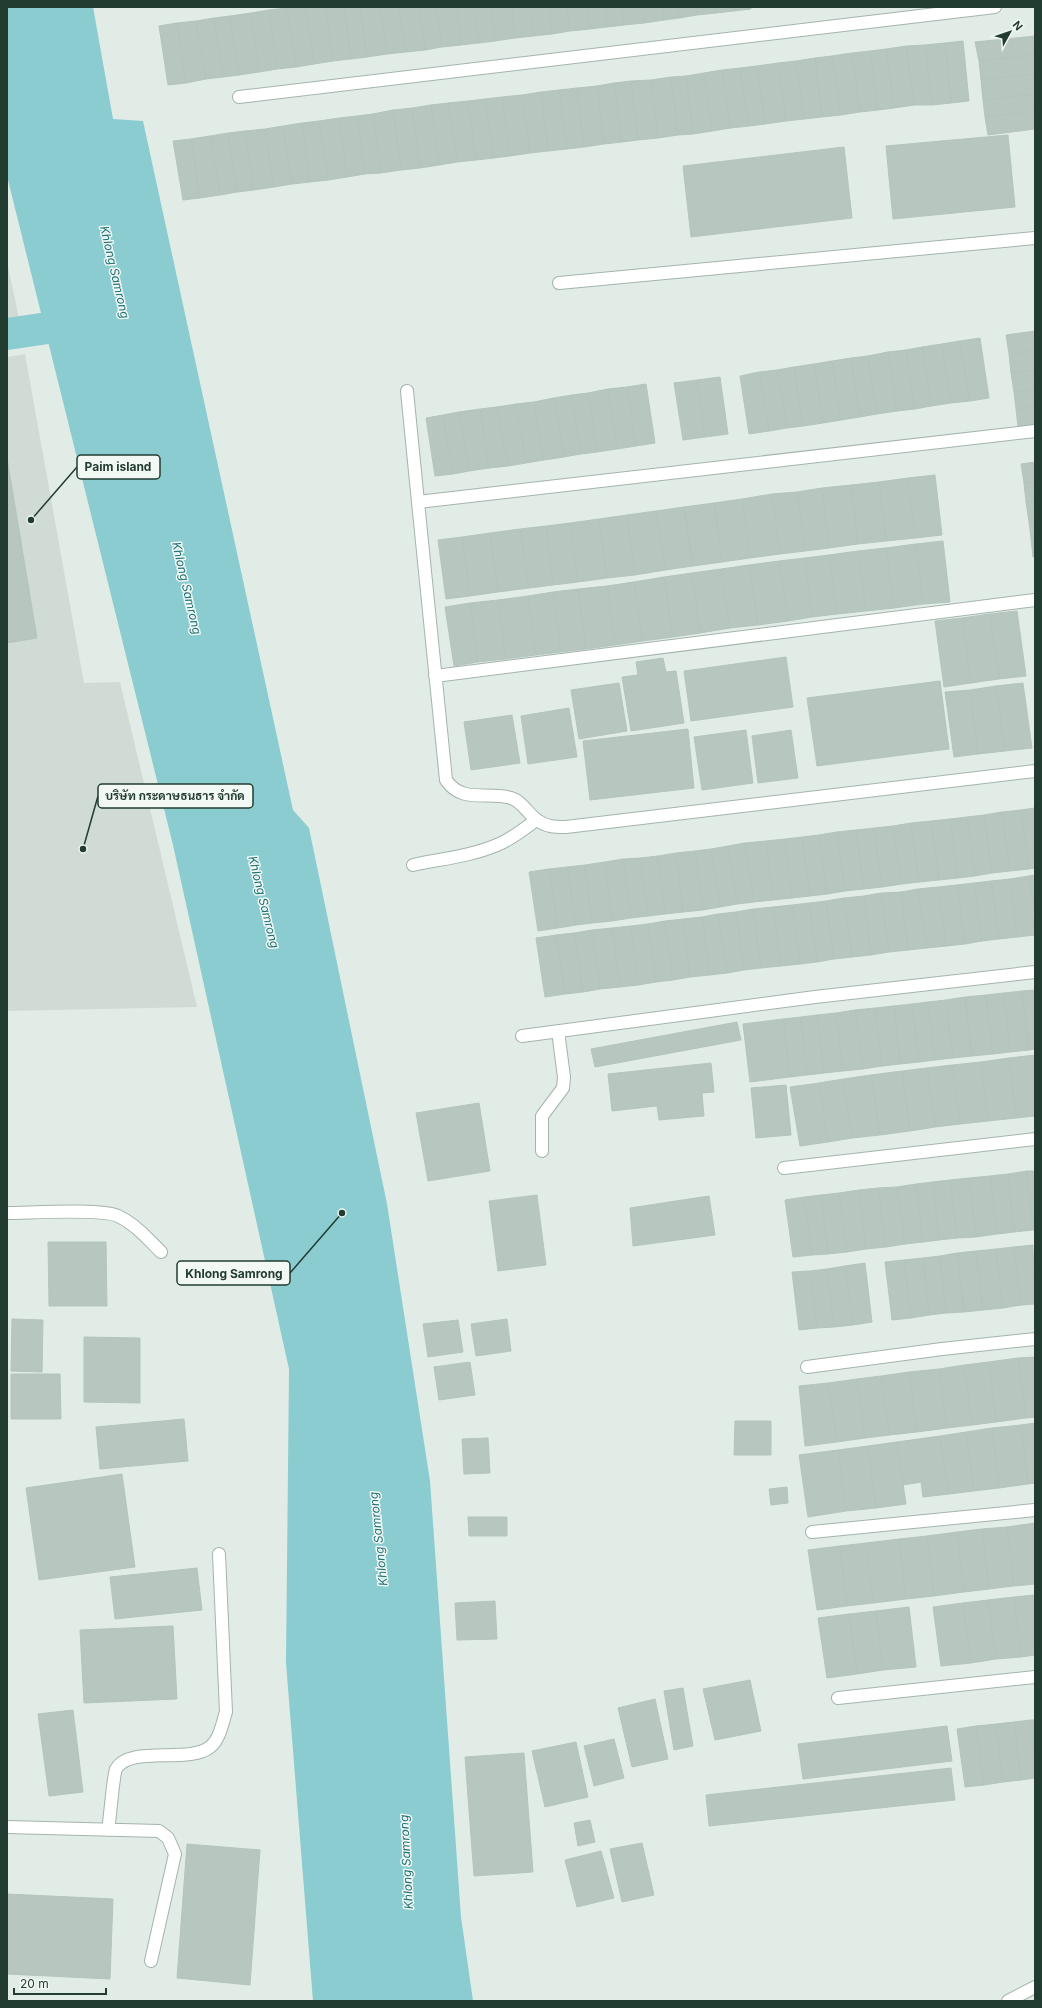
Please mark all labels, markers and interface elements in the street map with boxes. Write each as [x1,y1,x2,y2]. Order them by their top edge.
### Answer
north arrow [990,12,1030,52]
text: N [1010,18,1026,33]
water label: Khlong Samrong [97,224,133,320]
callout: Paim island [77,455,160,479]
text: Paim island [85,459,151,474]
water label: Khlong Samrong [169,540,205,636]
callout: บริษัท กระดาษธนธาร จำกัด [98,784,253,808]
text: บริษัท กระดาษธนธาร จำกัด [105,788,245,803]
water label: Khlong Samrong [245,854,283,950]
callout: Khlong Samrong [177,1261,290,1285]
text: Khlong Samrong [185,1266,283,1281]
water label: Khlong Samrong [366,1491,390,1587]
water label: Khlong Samrong [396,1814,416,1910]
scale bar [14,1970,106,1996]
text: 20 m [20,1976,49,1991]

